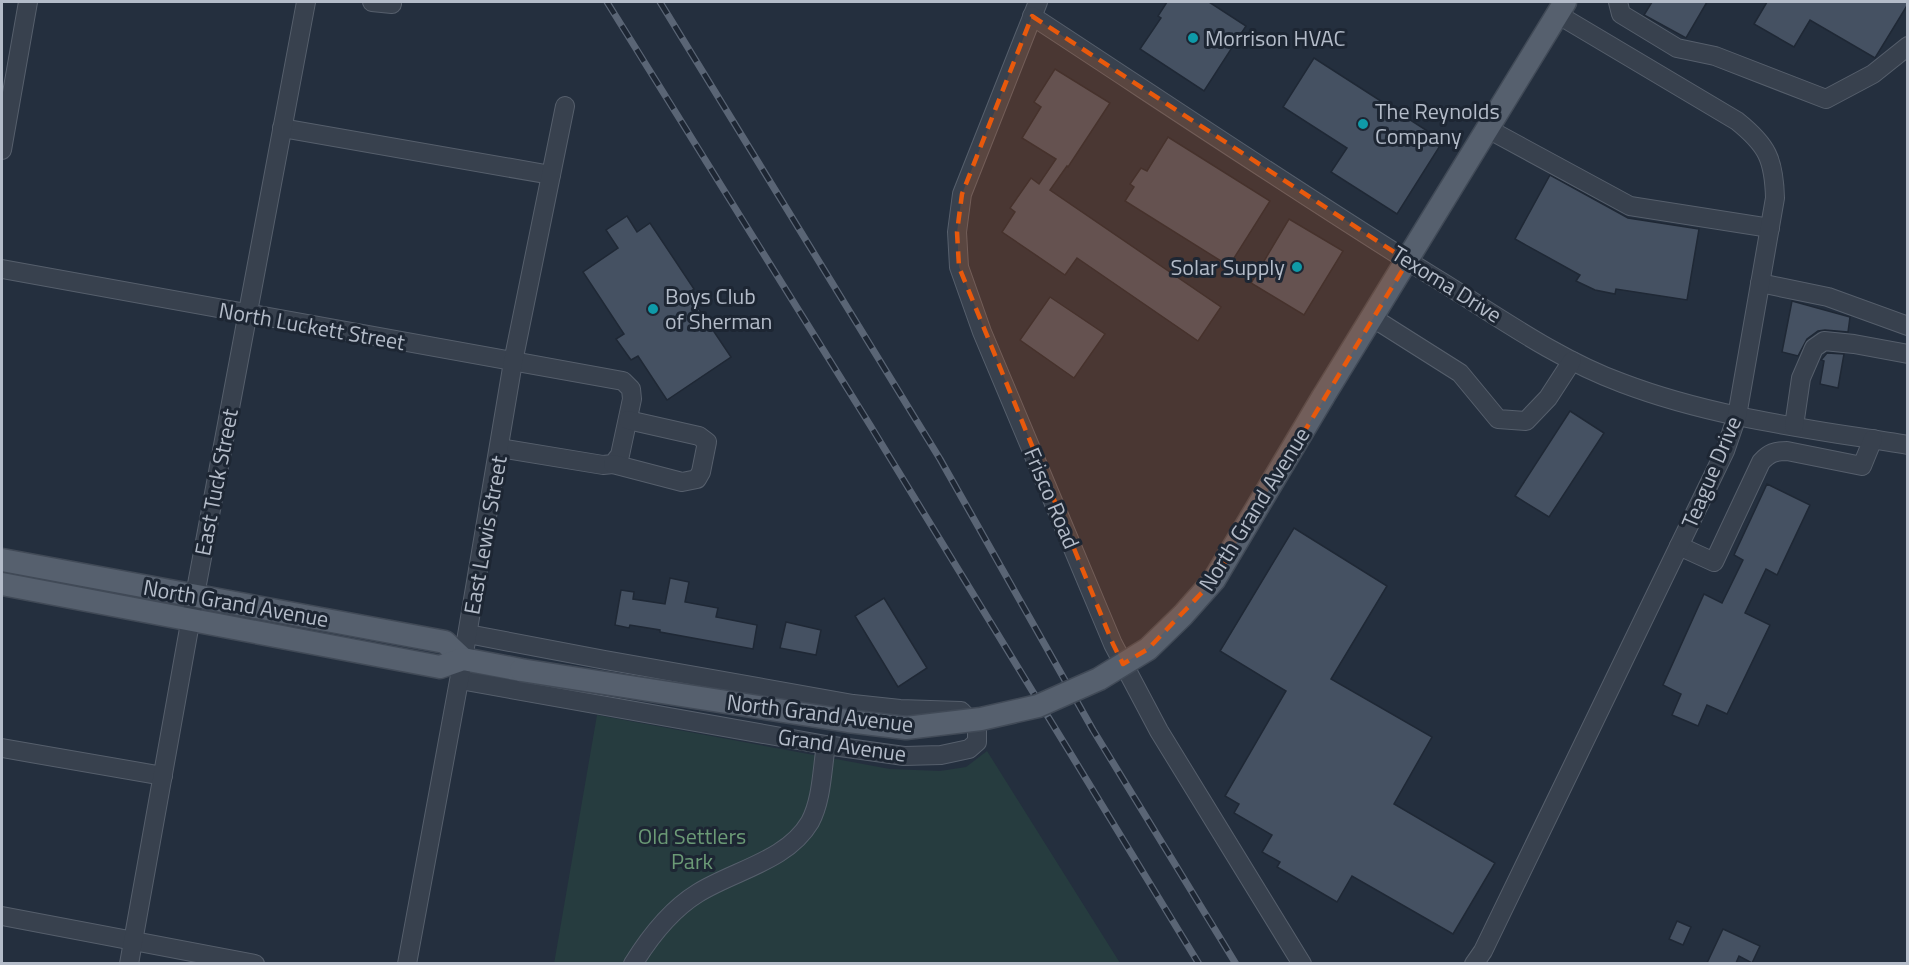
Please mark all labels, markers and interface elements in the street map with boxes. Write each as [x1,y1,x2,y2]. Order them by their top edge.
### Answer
place label: Morrison HVAC [1205,21,1345,55]
marker: Morrison HVAC [1186,31,1200,45]
place label: The Reynolds Company [1375,94,1500,153]
marker: The Reynolds Company [1356,117,1370,131]
street label: Texoma Drive [1385,237,1509,331]
place label: Solar Supply [1170,250,1285,284]
marker: Solar Supply [1290,260,1304,274]
place label: Boys Club of Sherman [665,279,772,338]
street label: North Luckett Street [216,293,408,359]
marker: Boys Club of Sherman [646,302,660,316]
street label: East Tuck Street [185,405,247,558]
street label: Teague Drive [1672,411,1750,533]
street label: North Grand Avenue [1190,420,1318,598]
street label: Frisco Road [1015,442,1089,554]
street label: East Lewis Street [454,453,516,617]
street label: North Grand Avenue [141,570,331,636]
street label: North Grand Avenue [725,685,915,741]
street label: Grand Avenue [776,719,908,771]
park label: Old Settlers Park [638,819,746,878]

